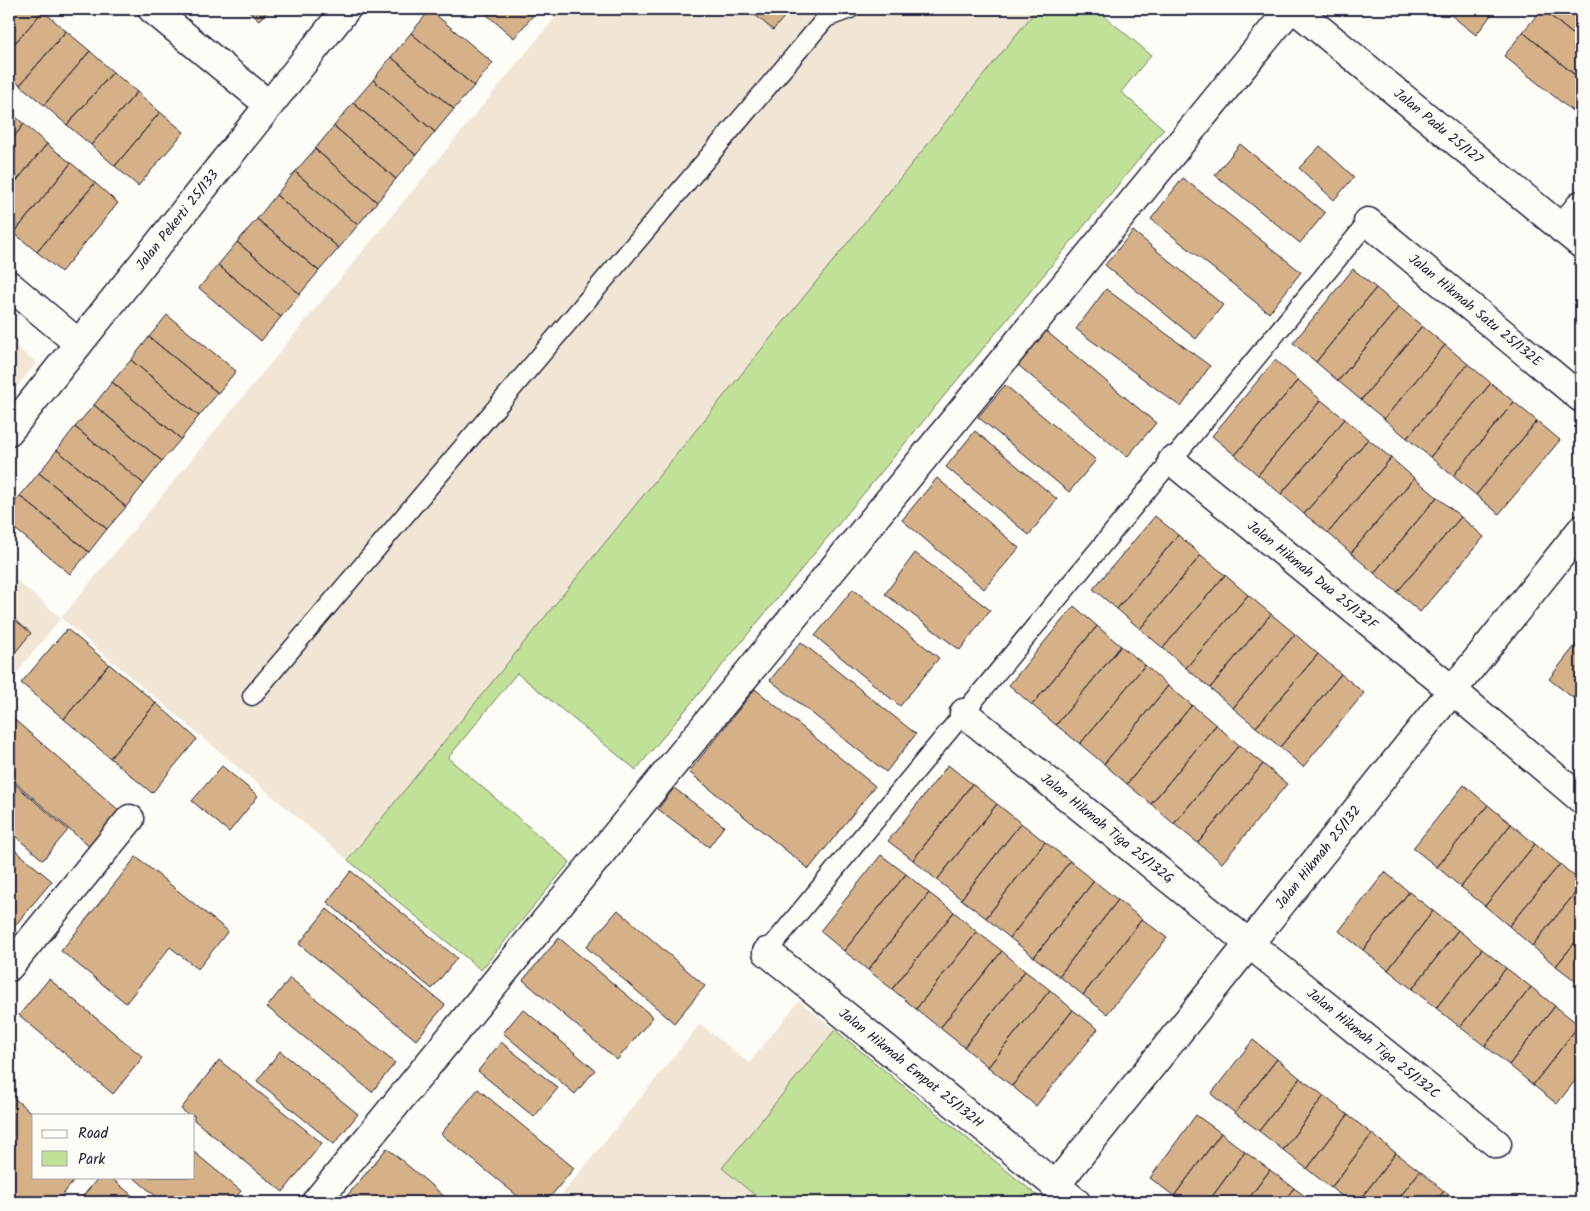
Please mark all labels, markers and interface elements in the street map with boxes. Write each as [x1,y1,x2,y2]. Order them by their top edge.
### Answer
street label: Jalan Padu 25/127 [1389,83,1488,170]
street label: Jalan Pekerti 25/133 [130,165,225,275]
street label: Jalan Hikmah Satu 25/132E [1404,249,1547,373]
street label: Jalan Hikmah Dua 25/132F [1242,516,1383,637]
street label: Jalan Hikmah Tiga 25/132G [1036,768,1178,889]
street label: Jalan Hikmah 25/132 [1270,801,1367,914]
street label: Jalan Hikmah Tiga 25/132C [1302,983,1444,1104]
street label: Jalan Hikmah Empat 25/132H [834,1003,988,1134]
legend [32,1114,195,1178]
text: Road [78,1122,109,1146]
text: Park [78,1148,106,1172]

